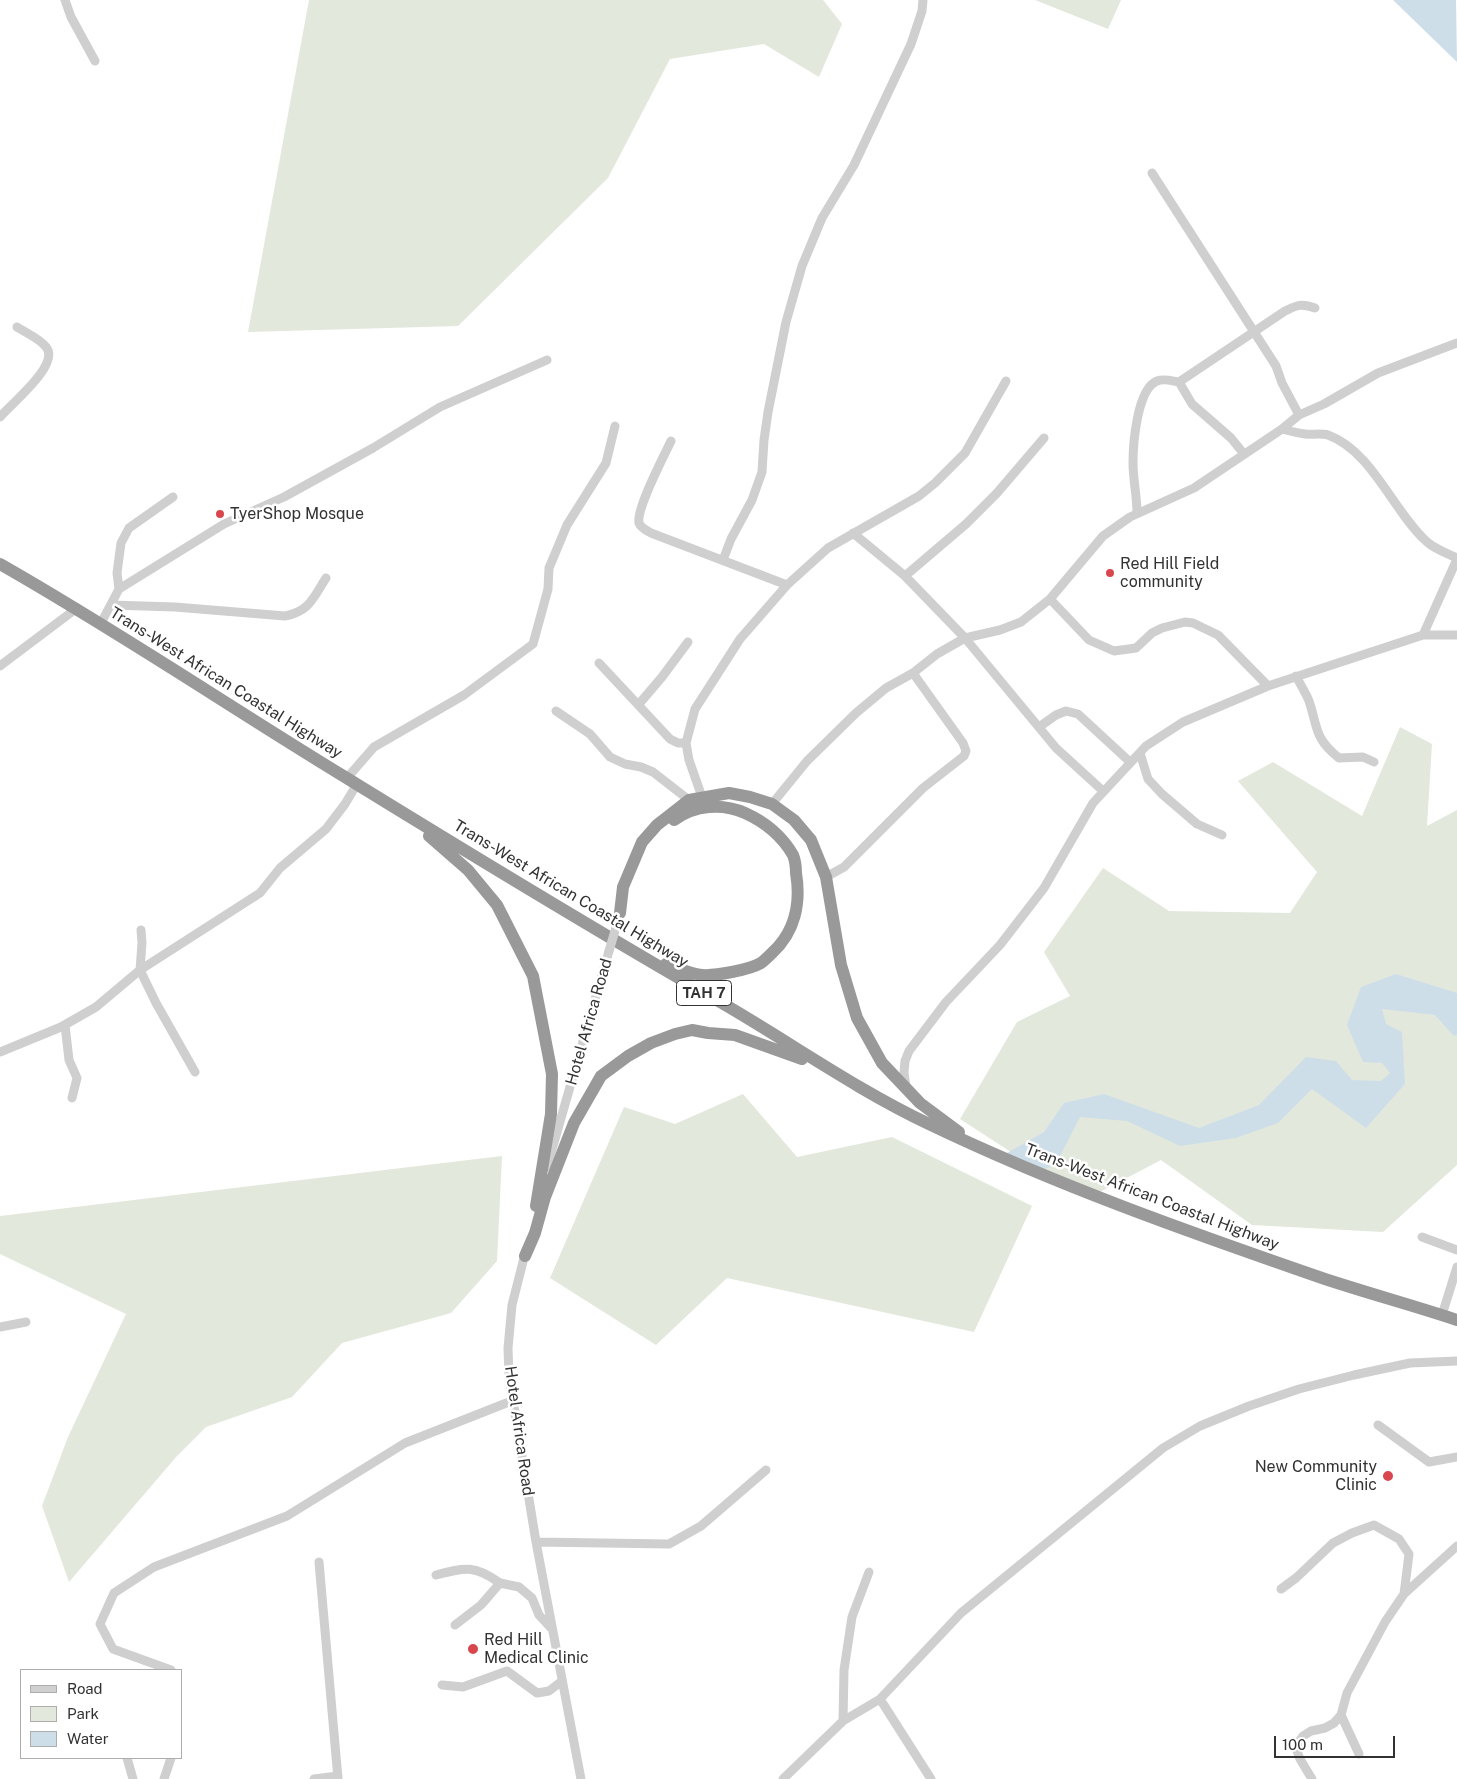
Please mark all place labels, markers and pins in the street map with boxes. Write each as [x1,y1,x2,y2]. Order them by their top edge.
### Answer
place label: TyerShop Mosque [230,504,364,524]
marker: TyerShop Mosque [214,508,226,520]
place label: Red Hill Field community [1120,554,1219,592]
marker: Red Hill Field community [1104,567,1116,579]
place label: New Community Clinic [1255,1457,1377,1495]
marker: New Community Clinic [1381,1469,1395,1483]
place label: Red Hill Medical Clinic [484,1630,589,1668]
marker: Red Hill Medical Clinic [466,1642,480,1656]

